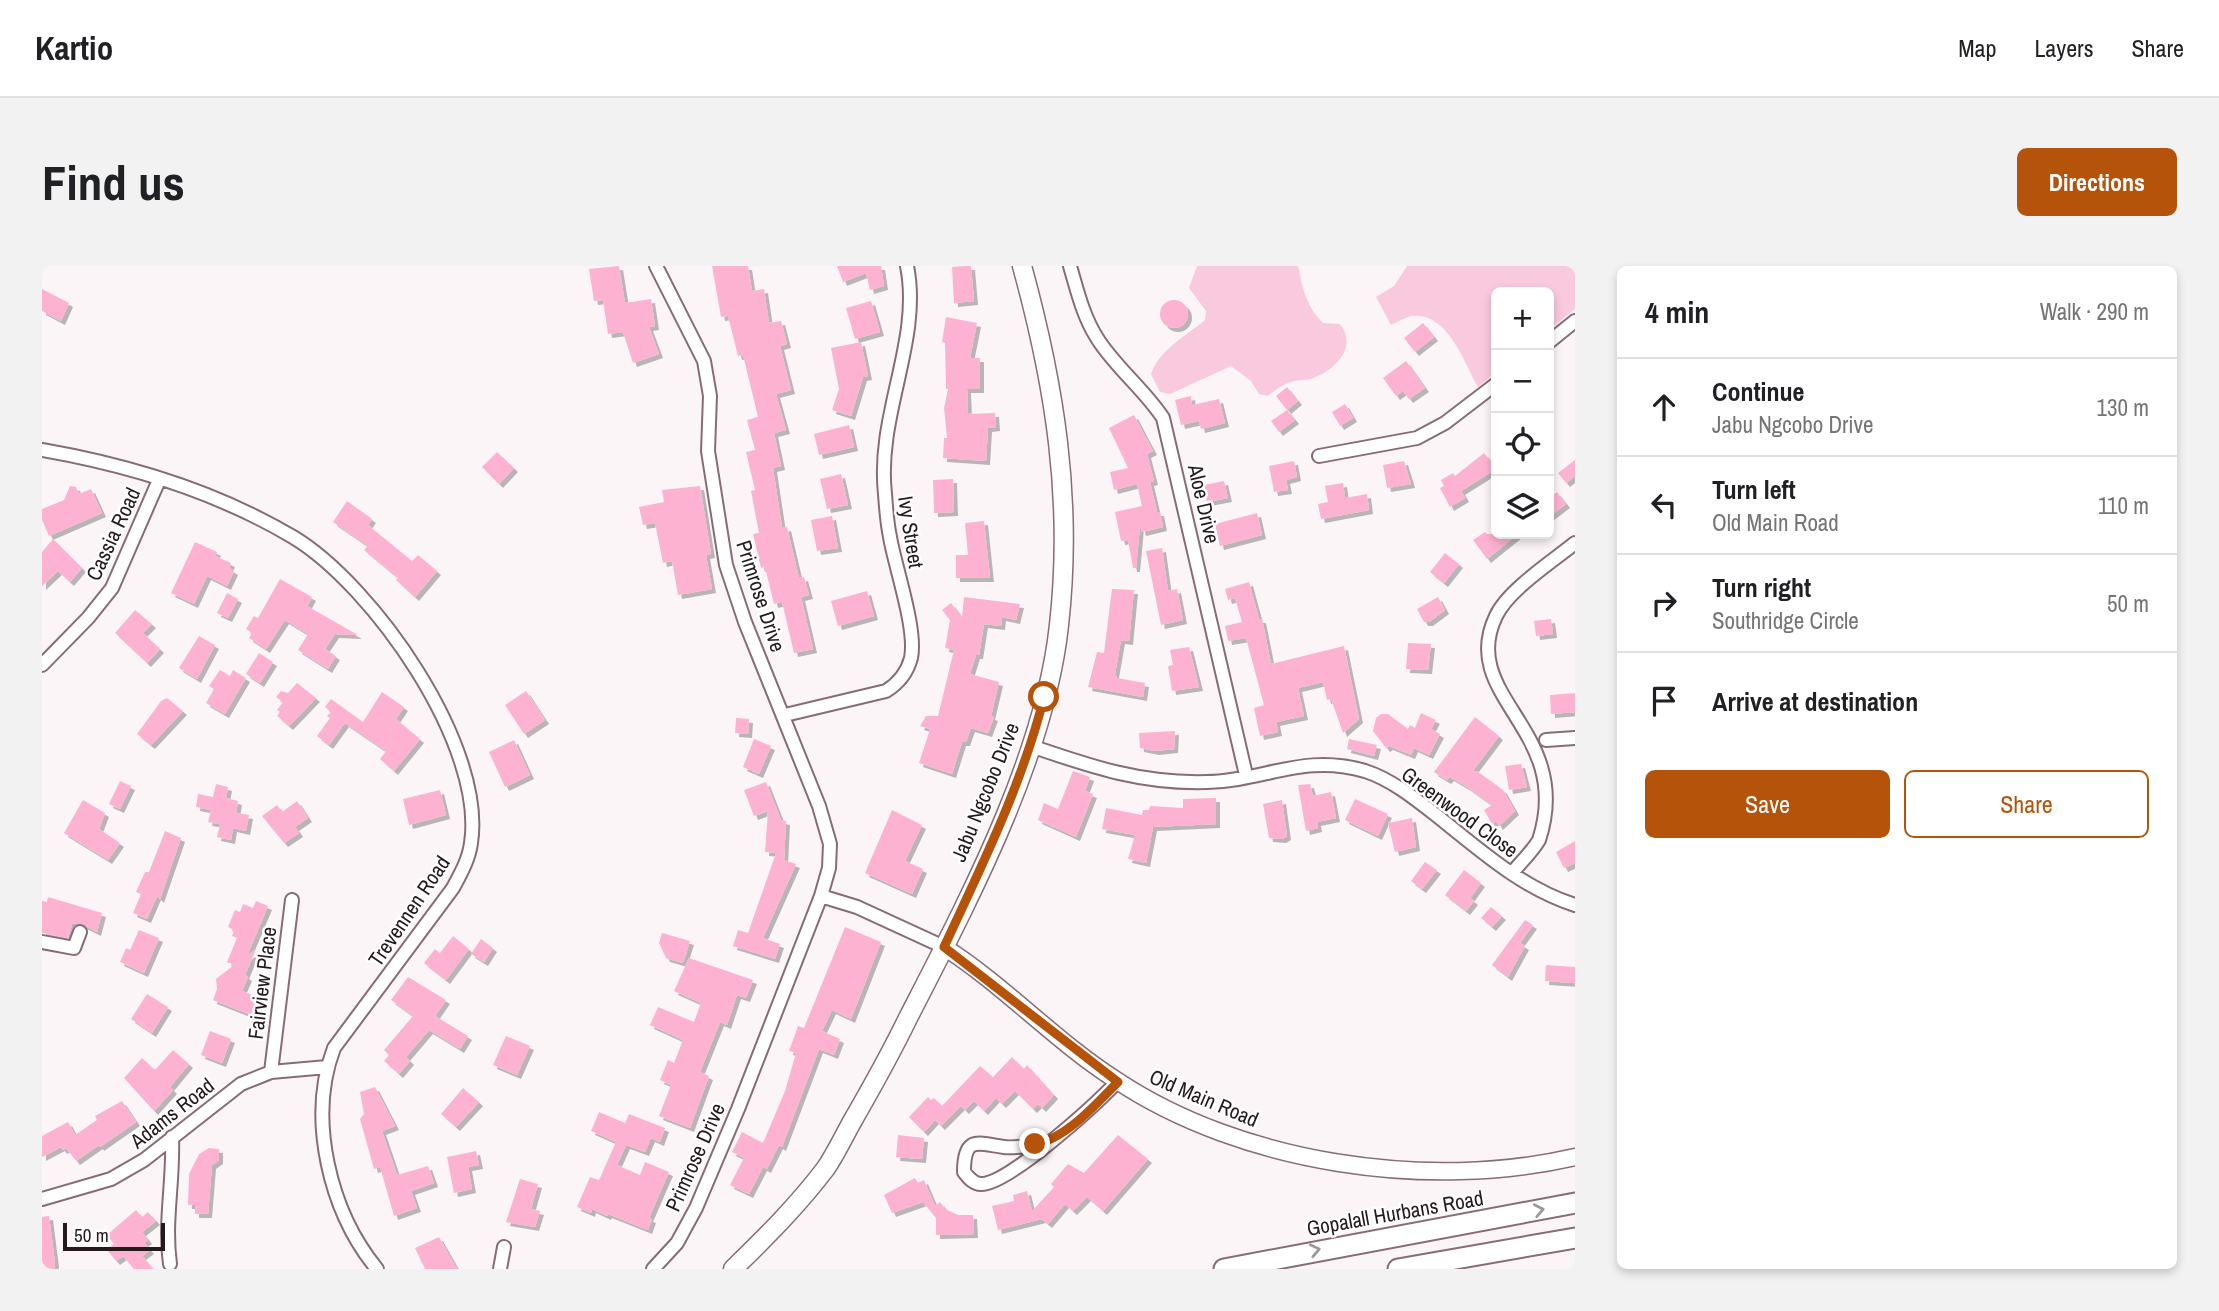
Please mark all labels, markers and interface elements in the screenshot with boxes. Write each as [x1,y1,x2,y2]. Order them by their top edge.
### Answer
text: Kartio [35,26,113,70]
text: Map [1958,32,1996,64]
text: Layers [2034,32,2093,64]
text: Share [2131,32,2184,64]
button: Directions [2017,148,2177,216]
text: Find us [42,149,185,215]
map controls [1491,287,1554,539]
button: + [1491,287,1554,350]
text: 4 min [1645,292,1709,332]
text: Walk · 290 m [2040,296,2149,327]
button: − [1491,350,1554,413]
text: Continue [1712,374,1804,409]
icon: ahead [1645,388,1683,426]
text: 130 m [2097,392,2149,423]
text: Jabu Ngcobo Drive [1712,409,1873,440]
button: locate [1491,413,1554,476]
street label: Aloe Drive [1181,461,1227,546]
text: Turn left [1712,472,1796,507]
button: layers [1491,476,1554,539]
street label: Cassia Road [79,483,147,585]
icon: left [1645,486,1683,524]
text: 110 m [2098,490,2149,521]
street label: Ivy Street [891,494,931,570]
text: Old Main Road [1712,507,1839,538]
street label: Primrose Drive [729,536,793,656]
text: Turn right [1712,570,1811,605]
icon: right [1645,584,1683,622]
text: 50 m [2107,588,2149,619]
text: Southridge Circle [1712,605,1859,636]
route start [1028,681,1059,712]
icon: arrive [1645,682,1683,720]
text: Arrive at destination [1712,684,1918,719]
street label: Jabu Ngcobo Drive [944,718,1026,866]
street label: Greenwood Close [1396,760,1524,864]
button: Save [1645,770,1890,838]
button: Share [1904,770,2149,838]
street label: Trevennen Road [361,850,457,972]
street label: Fairview Place [241,925,283,1041]
street label: Old Main Road [1145,1062,1263,1134]
street label: Adams Road [123,1071,220,1156]
street label: Primrose Drive [658,1098,732,1216]
route end [1019,1128,1050,1159]
street label: Gopalall Hurbans Road [1304,1183,1486,1243]
one-way arrow [1533,1203,1545,1218]
scale bar [63,1220,164,1252]
text: 50 m [74,1222,109,1248]
one-way arrow [1309,1243,1321,1258]

